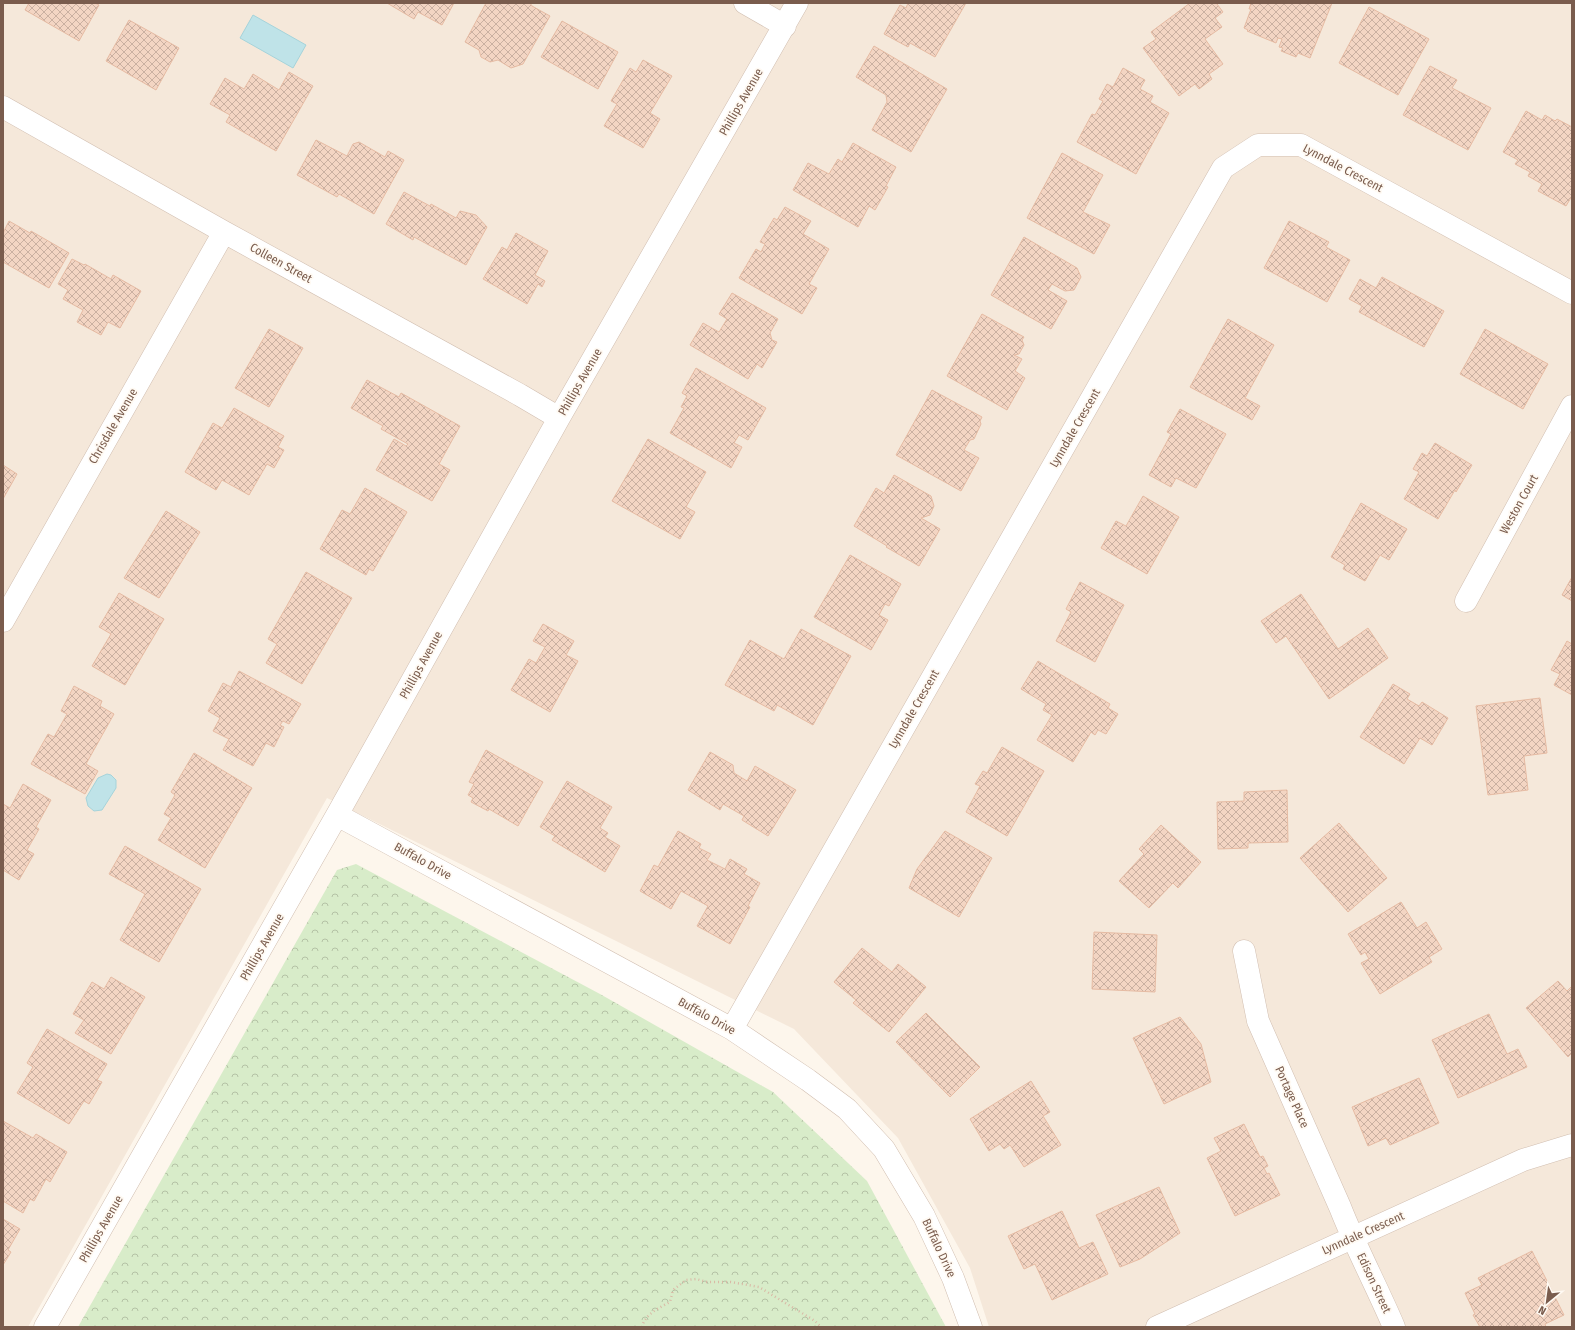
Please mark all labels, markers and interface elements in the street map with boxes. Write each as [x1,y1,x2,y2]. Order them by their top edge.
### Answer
street label: Phillips Avenue [716,66,766,138]
street label: Lynndale Crescent [1301,141,1385,195]
street label: Colleen Street [247,240,315,286]
street label: Phillips Avenue [555,346,605,418]
street label: Chrisdale Avenue [86,386,140,466]
street label: Lynndale Crescent [1047,386,1103,470]
street label: Weston Court [1497,472,1541,536]
street label: Phillips Avenue [397,629,445,701]
street label: Lynndale Crescent [886,667,942,751]
street label: Buffalo Drive [392,840,454,883]
street label: Phillips Avenue [237,911,287,983]
street label: Buffalo Drive [676,995,738,1038]
street label: Portage Place [1272,1064,1312,1130]
street label: Phillips Avenue [76,1193,126,1265]
street label: Lynndale Crescent [1320,1209,1406,1257]
street label: Buffalo Drive [919,1216,959,1280]
street label: Edison Street [1354,1251,1394,1315]
north arrow [1527,1282,1567,1322]
text: N [1536,1303,1548,1318]

